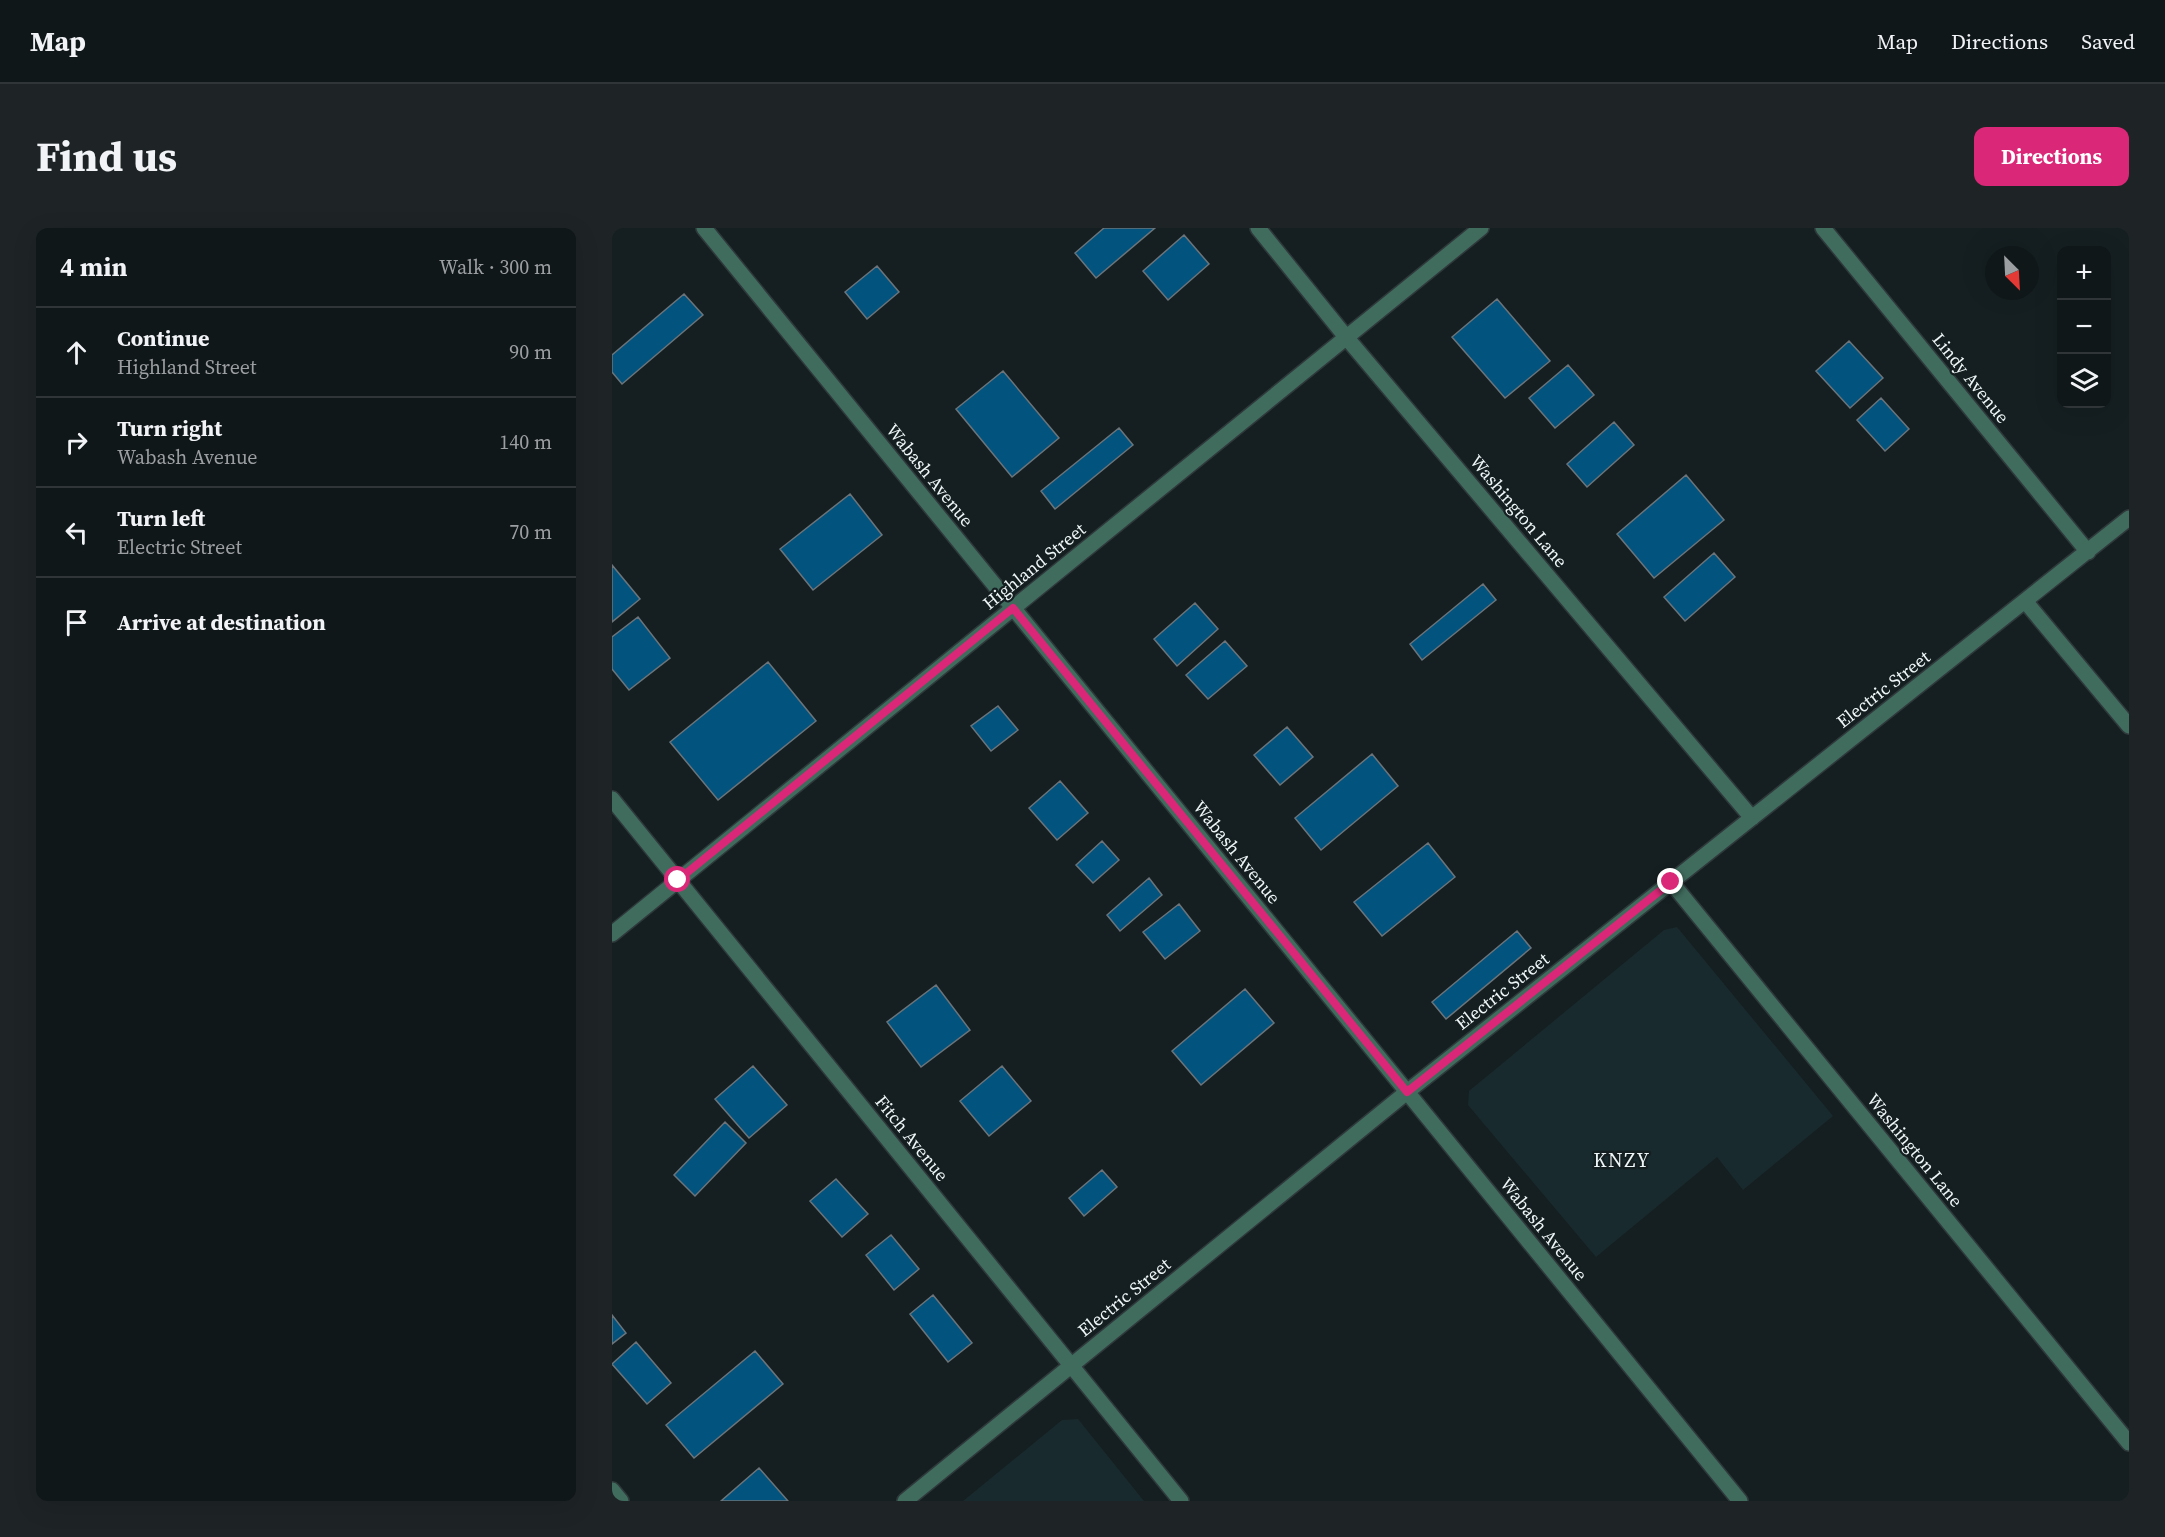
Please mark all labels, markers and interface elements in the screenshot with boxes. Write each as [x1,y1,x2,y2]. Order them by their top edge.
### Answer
text: Map [30,22,86,60]
text: Map [1877,27,1918,56]
text: Directions [1951,27,2048,56]
text: Saved [2081,27,2135,56]
text: Find us [36,127,177,185]
button: Directions [1974,127,2129,186]
north arrow [1985,246,2039,300]
map controls [2057,246,2111,408]
button: + [2057,246,2111,300]
text: 4 min [60,249,127,285]
text: Walk · 300 m [439,253,552,281]
button: − [2057,300,2111,354]
text: Continue [117,323,210,353]
street label: Lindy Avenue [1927,328,2015,428]
icon: ahead [60,336,93,369]
text: 90 m [509,338,552,366]
text: Highland Street [117,353,257,381]
button: layers [2057,354,2111,408]
text: Turn right [117,413,222,443]
street label: Wabash Avenue [880,418,980,532]
icon: right [60,426,93,459]
text: 140 m [499,428,552,456]
text: Wabash Avenue [117,443,258,471]
street label: Washington Lane [1464,449,1574,573]
text: Turn left [117,503,205,533]
icon: left [60,516,93,549]
street label: Highland Street [977,517,1091,615]
text: 70 m [509,518,552,546]
text: Electric Street [117,533,242,561]
icon: arrive [60,606,93,639]
text: Arrive at destination [117,607,326,637]
street label: Electric Street [1831,644,1935,733]
street label: Wabash Avenue [1187,795,1287,909]
route start [664,866,690,892]
route end [1657,868,1683,894]
street label: Electric Street [1450,946,1554,1035]
street label: Washington Lane [1861,1088,1969,1212]
street label: Fitch Avenue [870,1090,954,1186]
district label: KNZY [1593,1146,1651,1174]
street label: Wabash Avenue [1494,1172,1594,1286]
street label: Electric Street [1072,1252,1176,1342]

